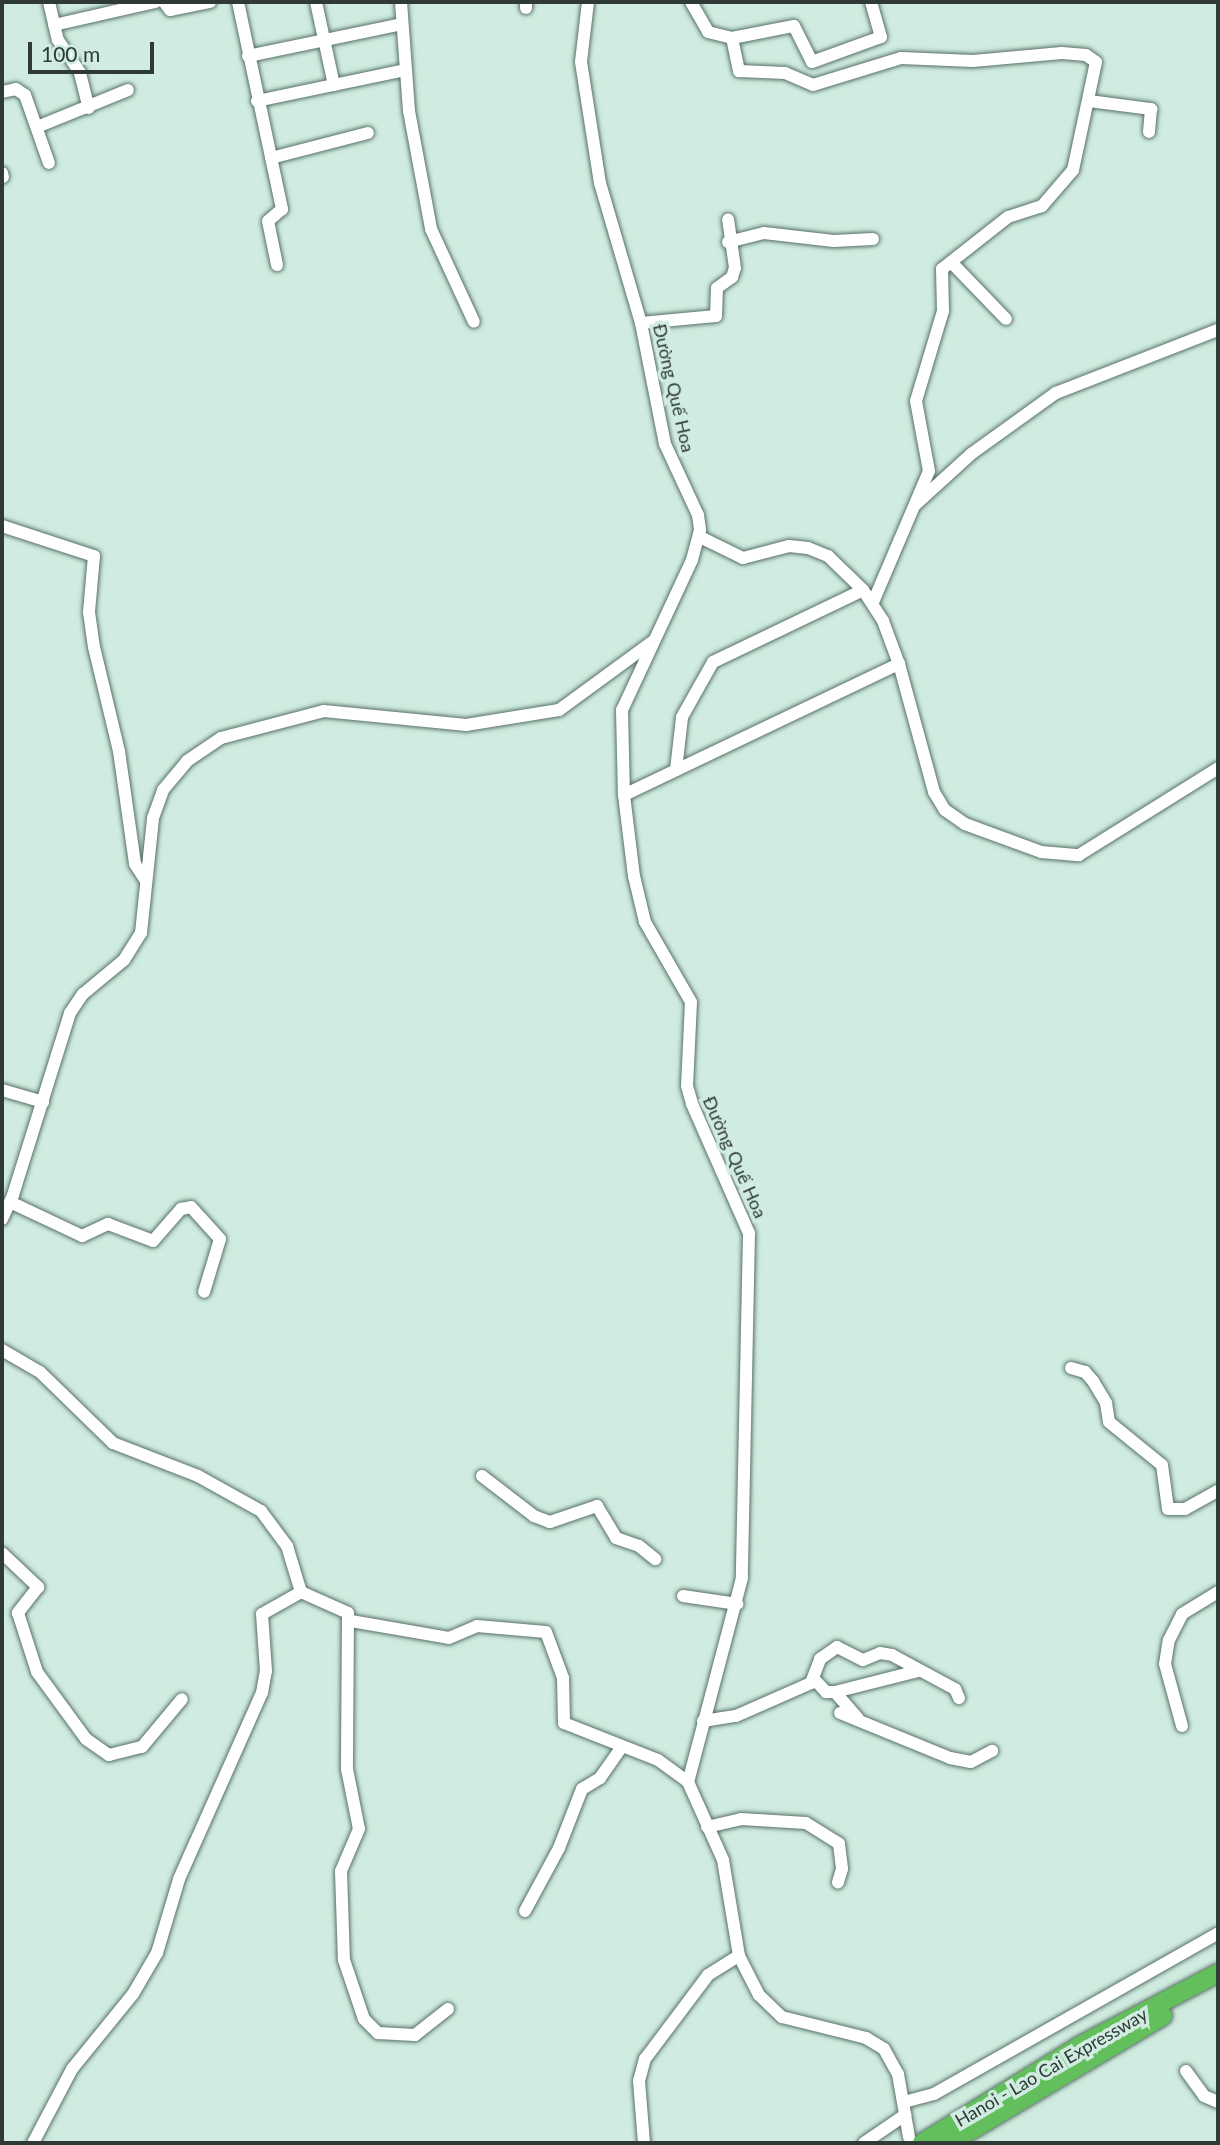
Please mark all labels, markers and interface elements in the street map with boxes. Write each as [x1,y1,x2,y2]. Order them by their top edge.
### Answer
scale bar [32,28,158,72]
text: 100 m [41,41,100,66]
street label: Đường Quế Hoa [649,322,699,454]
street label: Đường Quế Hoa [698,1093,772,1221]
street label: Hanoi - Lao Cai Expressway [951,2003,1151,2131]

